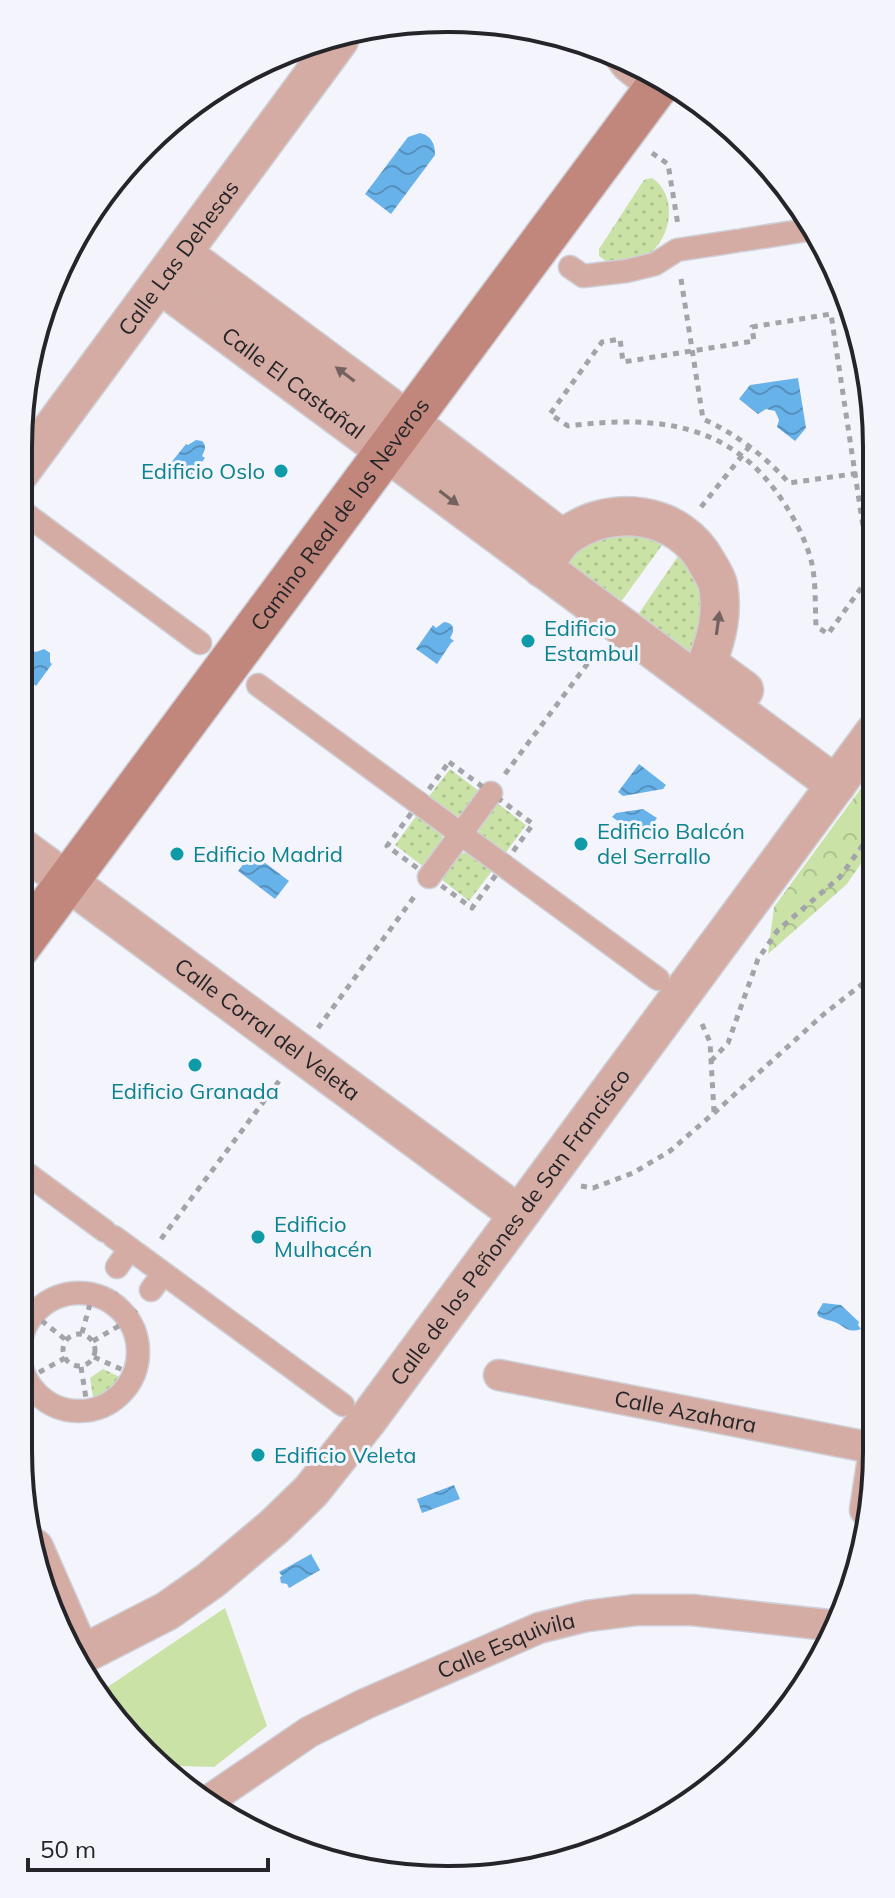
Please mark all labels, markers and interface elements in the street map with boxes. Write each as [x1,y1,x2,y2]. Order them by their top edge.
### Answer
street label: Calle Las Dehesas [112,174,245,341]
street label: Calle El Castañal [216,321,370,445]
one-way arrow [335,367,356,383]
street label: Camino Real de los Neveros [244,392,435,636]
place label: Edificio Oslo [141,457,265,485]
marker: Edificio Oslo [272,462,290,480]
one-way arrow [439,490,459,506]
one-way arrow [712,610,725,635]
place label: Edificio Estambul [544,614,639,667]
marker: Edificio Estambul [519,632,537,650]
place label: Edificio Balcón del Serrallo [597,817,745,870]
marker: Edificio Balcón del Serrallo [572,835,590,853]
place label: Edificio Madrid [193,840,343,868]
marker: Edificio Madrid [168,845,186,863]
street label: Calle Corral del Veleta [169,951,366,1107]
marker: Edificio Granada [186,1056,204,1074]
street label: Calle de los Peñones de San Francisco [384,1063,636,1391]
place label: Edificio Granada [111,1077,279,1105]
place label: Edificio Mulhacén [274,1210,372,1263]
marker: Edificio Mulhacén [249,1228,267,1246]
street label: Calle Azahara [612,1384,759,1439]
place label: Edificio Veleta [274,1441,416,1469]
marker: Edificio Veleta [249,1446,267,1464]
street label: Calle Esquivila [433,1606,578,1685]
scale bar [28,1822,268,1872]
text: 50 m [40,1834,96,1864]

